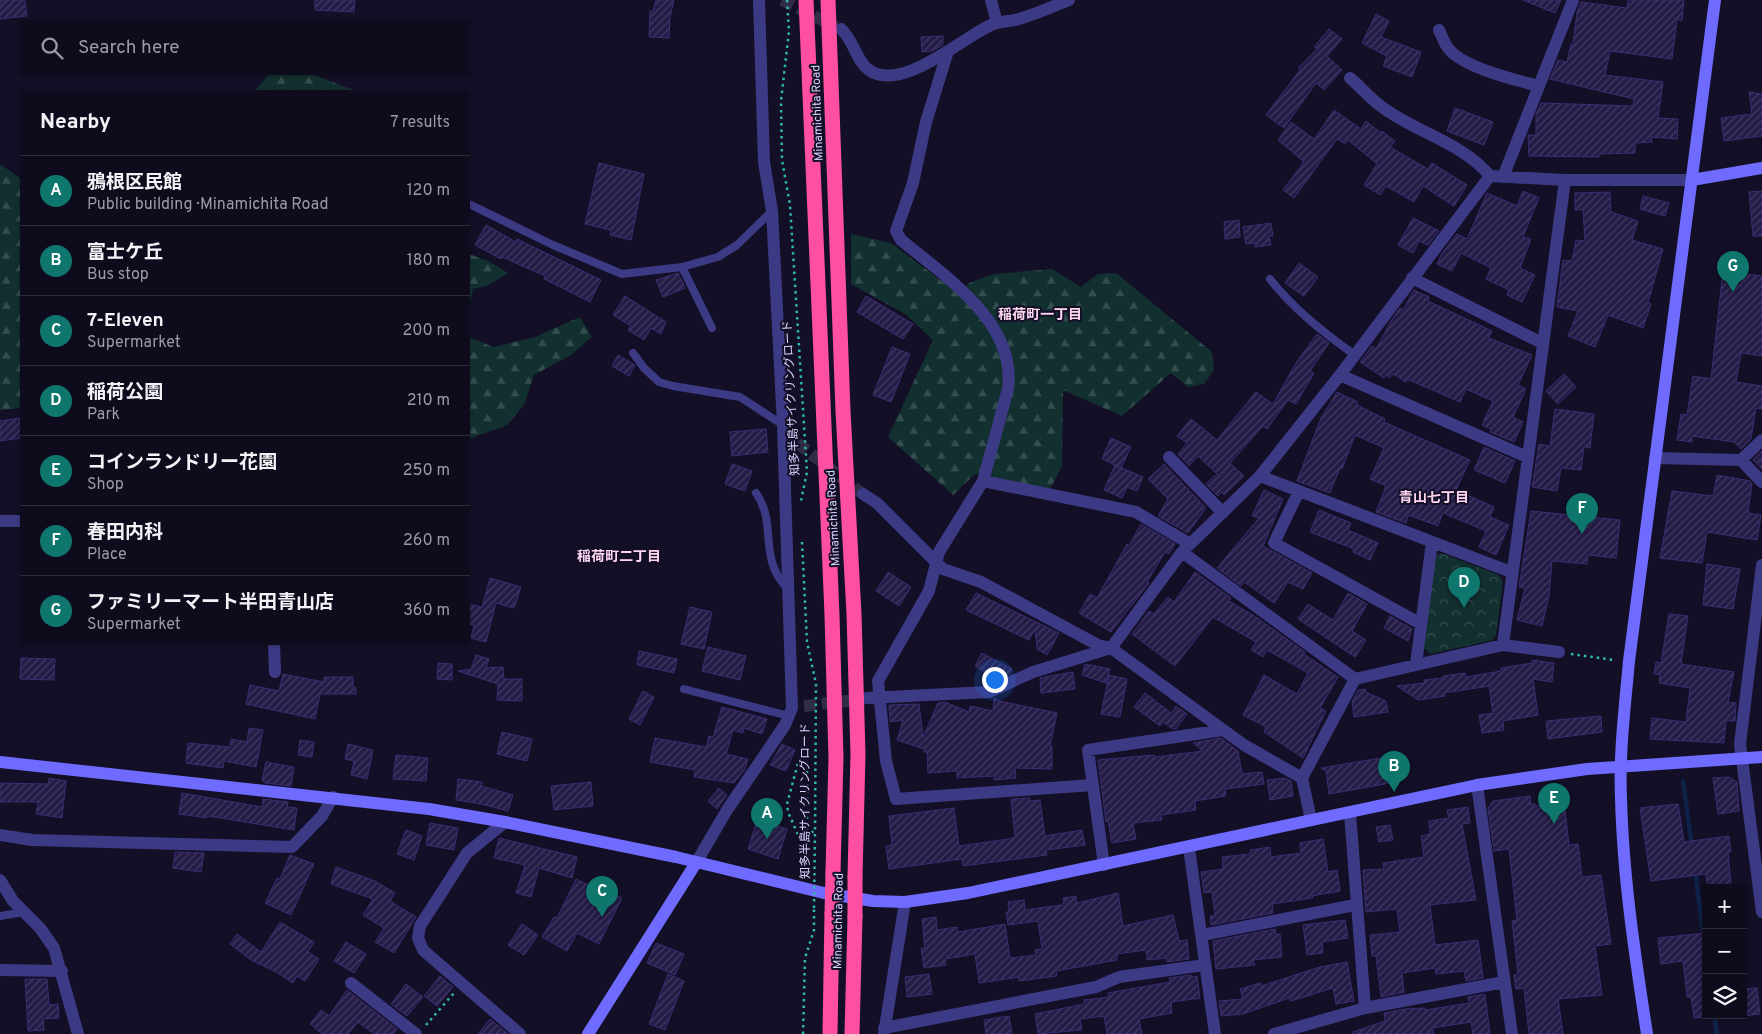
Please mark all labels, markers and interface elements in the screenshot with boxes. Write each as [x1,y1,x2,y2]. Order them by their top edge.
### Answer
search box [20,20,470,75]
icon: search [38,34,66,62]
text: Search here [78,36,180,60]
street label: Minamichita Road [808,65,828,161]
text: Nearby [40,109,111,136]
text: 7 results [390,113,450,133]
text: 鴉根区民館 [87,171,182,195]
text: A [50,181,62,201]
text: 120 m [407,181,450,201]
text: Public building · Minamichita Road [87,195,328,215]
text: 富士ケ丘 [87,241,163,265]
text: B [50,251,62,271]
text: 180 m [407,251,450,271]
pin: G [1717,251,1749,292]
text: Bus stop [87,265,149,285]
district label: 稲荷町一丁目 [998,307,1082,324]
text: 7-Eleven [87,309,164,333]
street label: 知多半島サイクリングロード [780,320,804,476]
text: C [51,321,61,341]
text: 200 m [402,321,450,341]
text: Supermarket [87,333,181,353]
text: 稲荷公園 [87,381,163,405]
text: D [50,391,62,411]
text: 210 m [407,391,450,411]
text: Park [87,405,120,425]
text: コインランドリー花園 [87,451,277,475]
text: E [51,461,61,481]
text: 250 m [403,461,450,481]
street label: Minamichita Road [823,469,845,567]
text: Shop [87,475,124,495]
district label: 青山七丁目 [1399,490,1469,507]
pin: F [1566,493,1598,534]
text: 春田内科 [87,521,163,545]
text: F [51,531,61,551]
text: 260 m [403,531,450,551]
text: Place [87,545,127,565]
district label: 稲荷町二丁目 [577,549,661,566]
pin: D [1448,567,1480,608]
text: ファミリーマート半田青山店 [87,591,334,615]
text: G [51,601,61,621]
text: 360 m [403,601,450,621]
text: Supermarket [87,615,181,635]
your location [982,667,1008,693]
street label: 知多半島サイクリングロード [798,723,814,879]
pin: B [1378,751,1410,792]
pin: E [1538,783,1570,824]
pin: A [751,798,783,839]
street label: Minamichita Road [830,873,848,969]
pin: C [586,876,618,917]
map controls [1702,884,1747,1019]
button: + [1702,884,1747,929]
button: − [1702,929,1747,974]
button: layers [1702,974,1747,1019]

